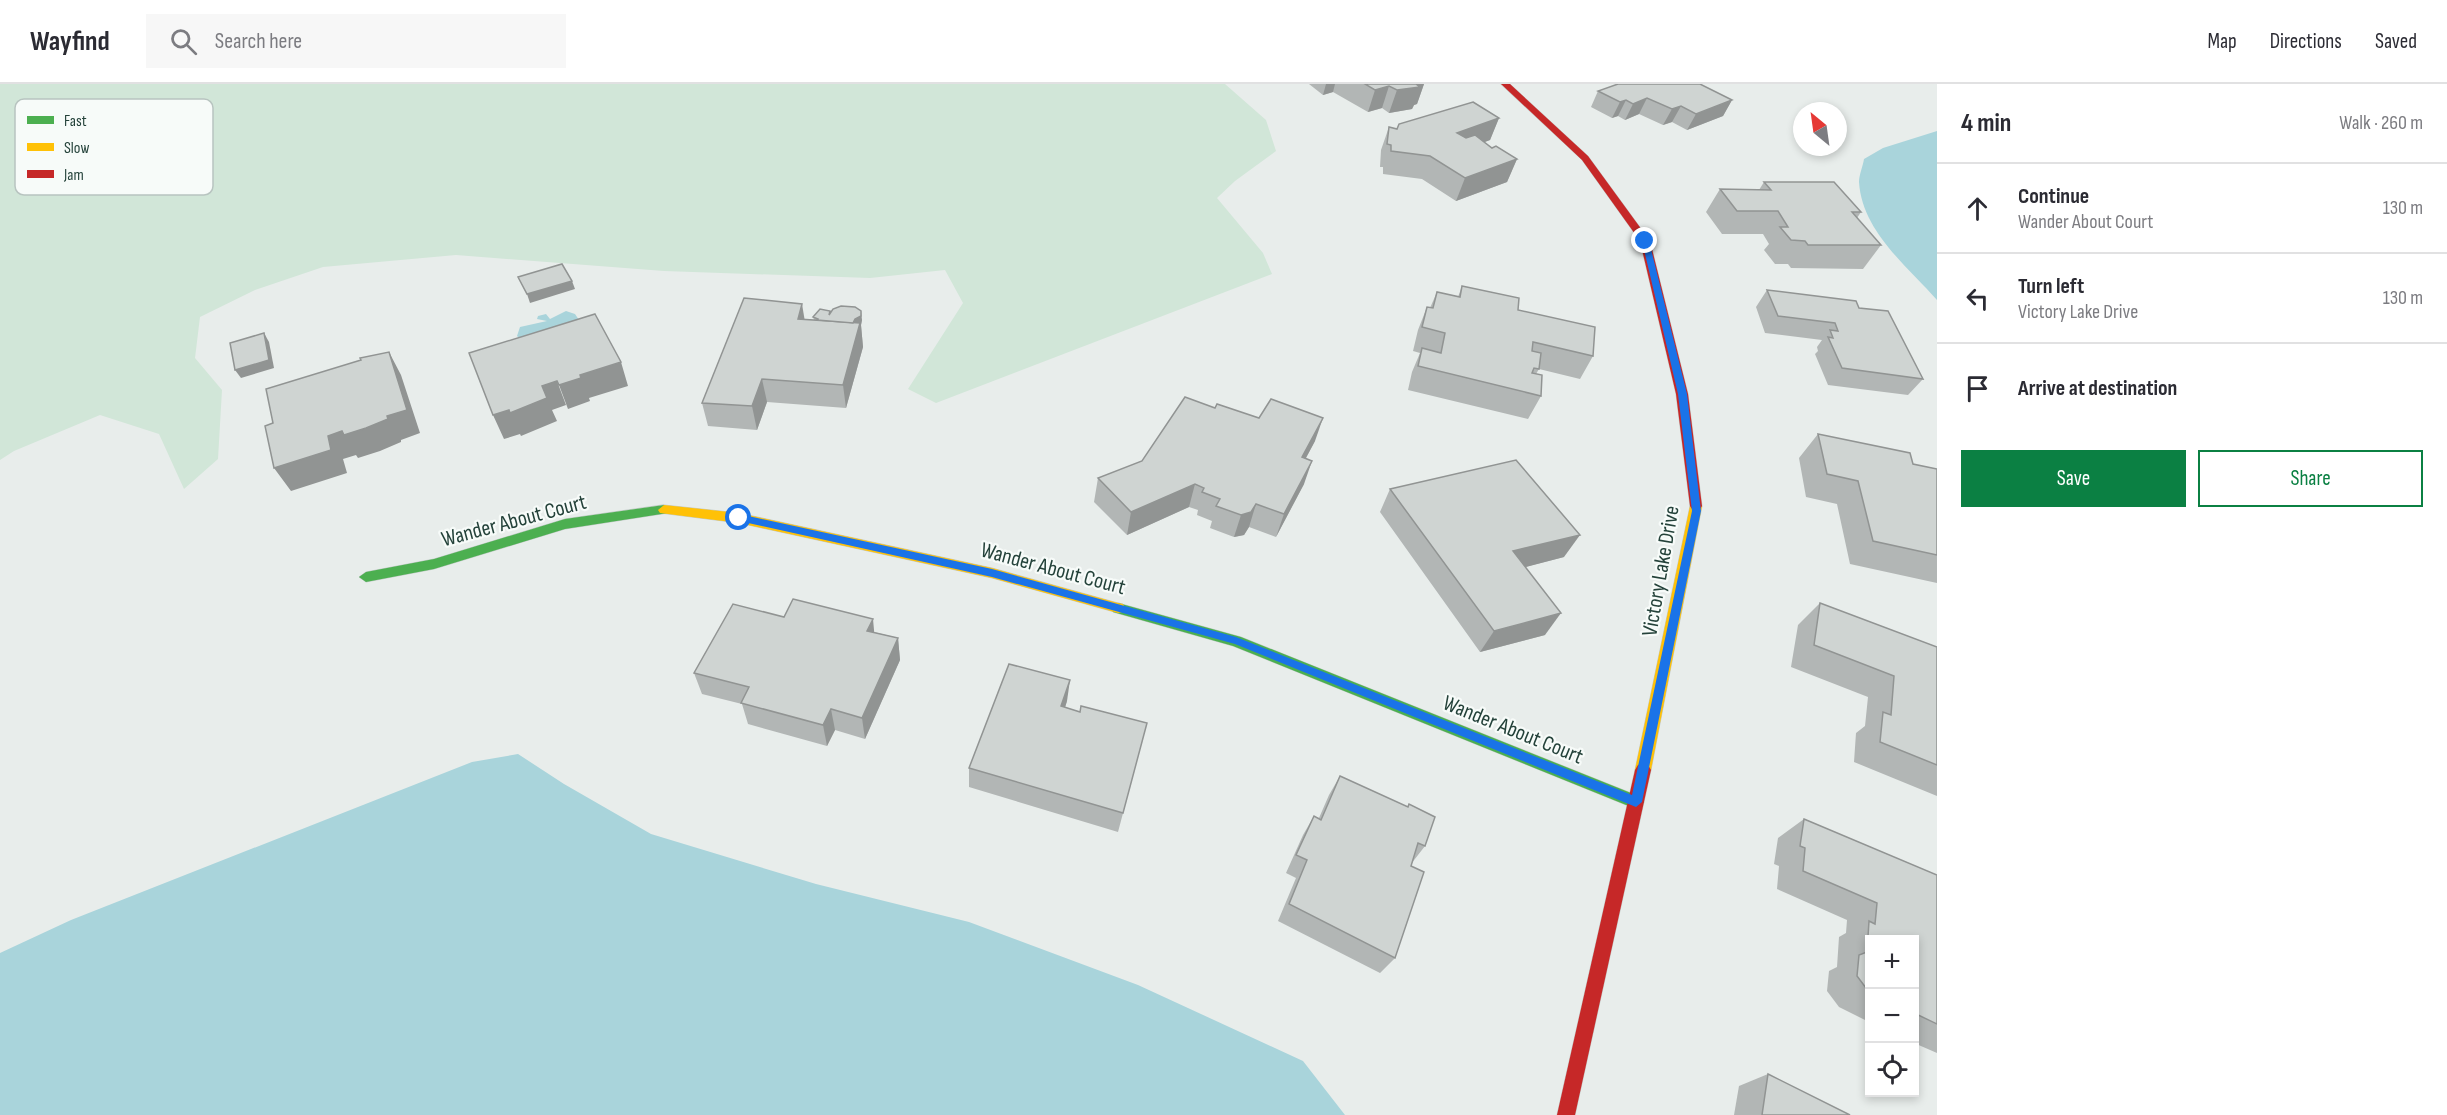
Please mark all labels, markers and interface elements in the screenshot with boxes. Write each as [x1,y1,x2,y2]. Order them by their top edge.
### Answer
search box [146,14,566,68]
text: Wayfind [30,25,110,58]
icon: search [167,25,200,58]
text: Search here [215,28,302,55]
text: Map [2207,29,2237,54]
text: Directions [2270,29,2342,54]
text: Saved [2375,29,2417,54]
legend [15,99,213,195]
north arrow [1793,102,1847,156]
text: 4 min [1961,108,2011,139]
text: Walk · 260 m [2339,111,2423,135]
text: Fast [64,112,87,131]
text: Slow [64,139,89,158]
text: Jam [63,166,84,185]
text: Continue [2018,183,2089,210]
icon: ahead [1961,192,1994,225]
text: 130 m [2383,196,2423,220]
text: Wander About Court [2018,210,2153,234]
route end [1631,227,1657,253]
text: Turn left [2018,273,2084,300]
icon: left [1961,282,1994,315]
text: 130 m [2383,286,2423,310]
text: Victory Lake Drive [2018,300,2138,324]
icon: arrive [1961,372,1994,405]
text: Arrive at destination [2018,375,2177,402]
button: Save [1961,450,2186,507]
button: Share [2198,450,2423,507]
street label: Wander About Court [439,489,590,553]
route start [725,504,751,530]
street label: Victory Lake Drive [1636,504,1686,638]
street label: Wander About Court [978,537,1129,601]
street label: Wander About Court [1439,690,1587,771]
map controls [1865,935,1919,1097]
button: + [1865,935,1919,989]
button: − [1865,989,1919,1043]
button: locate [1865,1043,1919,1097]

